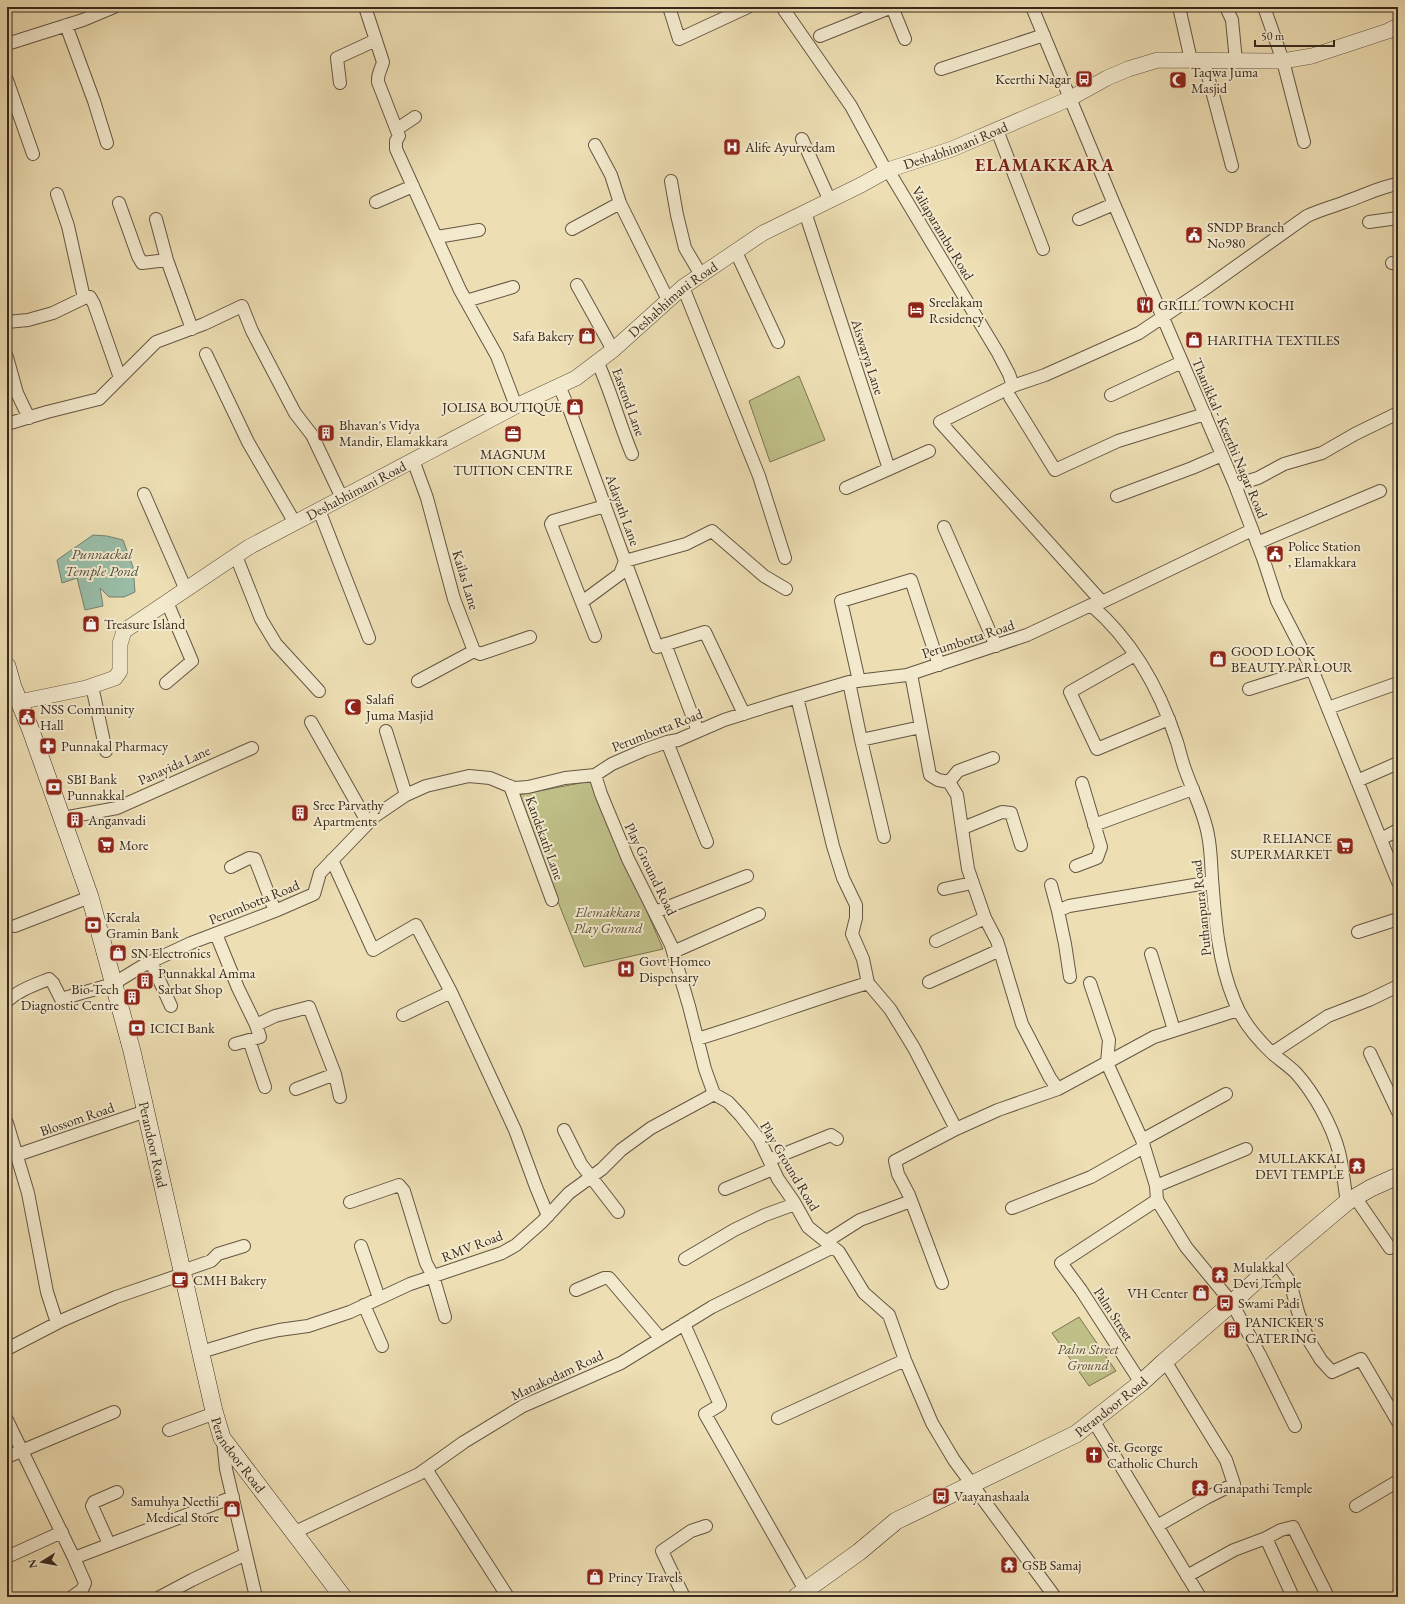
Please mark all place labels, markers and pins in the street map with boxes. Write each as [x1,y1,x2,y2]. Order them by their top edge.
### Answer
place label: Taqwa Juma Masjid [1191,63,1259,97]
bus stop icon: Keerthi Nagar [1074,69,1094,89]
place label: Keerthi Nagar [995,70,1071,88]
mosque icon: Taqwa Juma Masjid [1168,70,1188,90]
hospital icon: Alife Ayurvedam [722,137,742,157]
place label: Alife Ayurvedam [744,138,836,156]
place label: SNDP Branch No980 [1207,218,1284,252]
public building icon: SNDP Branch No980 [1184,225,1204,245]
place label: Sreelakam Residency [929,293,985,327]
restaurant icon: GRILL TOWN KOCHI [1135,295,1155,315]
place label: GRILL TOWN KOCHI [1158,296,1295,314]
hotel icon: Sreelakam Residency [906,300,926,320]
shop icon: Safa Bakery [577,326,597,346]
place label: Safa Bakery [513,327,575,345]
shop icon: HARITHA TEXTILES [1184,330,1204,350]
place label: HARITHA TEXTILES [1207,331,1340,349]
shop icon: JOLISA BOUTIQUE [565,397,585,417]
place label: JOLISA BOUTIQUE [441,398,562,416]
place label: Bhavan's Vidya Mandir, Elamakkara [339,416,448,450]
building icon: Bhavan's Vidya Mandir, Elamakkara [316,423,336,443]
office icon: MAGNUM TUITION CENTRE [503,424,523,444]
place label: MAGNUM TUITION CENTRE [453,445,573,479]
place label: Police Station , Elamakkara [1288,537,1361,571]
public building icon: Police Station , Elamakkara [1265,544,1285,564]
shop icon: Treasure Island [81,614,101,634]
place label: Treasure Island [104,615,186,633]
place label: GOOD LOOK BEAUTY PARLOUR [1231,642,1354,676]
shop icon: GOOD LOOK BEAUTY PARLOUR [1208,649,1228,669]
place label: Salafi Juma Masjid [365,690,434,724]
mosque icon: Salafi Juma Masjid [343,697,363,717]
place label: NSS Community Hall [40,700,135,734]
public building icon: NSS Community Hall [17,707,37,727]
pharmacy icon: Punnakal Pharmacy [38,736,58,756]
place label: Punnakal Pharmacy [61,737,169,755]
place label: SBI Bank Punnakkal [67,770,125,804]
bank icon: SBI Bank Punnakkal [44,777,64,797]
place label: Sree Parvathy Apartments [312,796,385,830]
building icon: Sree Parvathy Apartments [290,803,310,823]
building icon: Anganvadi [65,810,85,830]
place label: Anganvadi [87,811,146,829]
place label: RELIANCE SUPERMARKET [1230,829,1333,863]
supermarket icon: More [96,835,116,855]
place label: More [119,836,149,854]
supermarket icon: RELIANCE SUPERMARKET [1335,836,1355,856]
place label: Kerala Gramin Bank [106,908,179,942]
bank icon: Kerala Gramin Bank [83,915,103,935]
shop icon: SN Electronics [108,943,128,963]
place label: SN Electronics [131,944,211,962]
place label: Govt Homeo Dispensary [639,952,711,986]
hospital icon: Govt Homeo Dispensary [616,959,636,979]
place label: Punnakkal Amma Sarbat Shop [158,964,256,998]
building icon: Punnakkal Amma Sarbat Shop [135,971,155,991]
place label: Bio-Tech Diagnostic Centre [21,980,120,1014]
building icon: Bio-Tech Diagnostic Centre [122,987,142,1007]
bank icon: ICICI Bank [127,1018,147,1038]
place label: ICICI Bank [150,1019,215,1037]
place label: MULLAKKAL DEVI TEMPLE [1255,1149,1345,1183]
temple icon: MULLAKKAL DEVI TEMPLE [1347,1156,1367,1176]
place label: Mulakkal Devi Temple [1233,1258,1302,1292]
temple icon: Mulakkal Devi Temple [1210,1265,1230,1285]
cafe icon: CMH Bakery [170,1270,190,1290]
place label: CMH Bakery [193,1271,267,1289]
shop icon: VH Center [1191,1283,1211,1303]
place label: VH Center [1127,1284,1188,1302]
bus stop icon: Swami Padi [1215,1293,1235,1313]
place label: Swami Padi [1238,1294,1300,1312]
place label: PANICKER'S CATERING [1245,1313,1324,1347]
building icon: PANICKER'S CATERING [1222,1320,1242,1340]
place label: St. George Catholic Church [1107,1438,1198,1472]
church icon: St. George Catholic Church [1084,1445,1104,1465]
temple icon: Ganapathi Temple [1190,1478,1210,1498]
place label: Ganapathi Temple [1213,1479,1313,1497]
bus stop icon: Vaayanashaala [931,1486,951,1506]
place label: Vaayanashaala [954,1487,1030,1505]
place label: Samuhya Neethi Medical Store [131,1492,220,1526]
shop icon: Samuhya Neethi Medical Store [222,1499,242,1519]
temple icon: GSB Samaj [999,1555,1019,1575]
place label: GSB Samaj [1022,1556,1081,1574]
shop icon: Princy Travels [585,1567,605,1587]
place label: Princy Travels [608,1568,683,1586]

